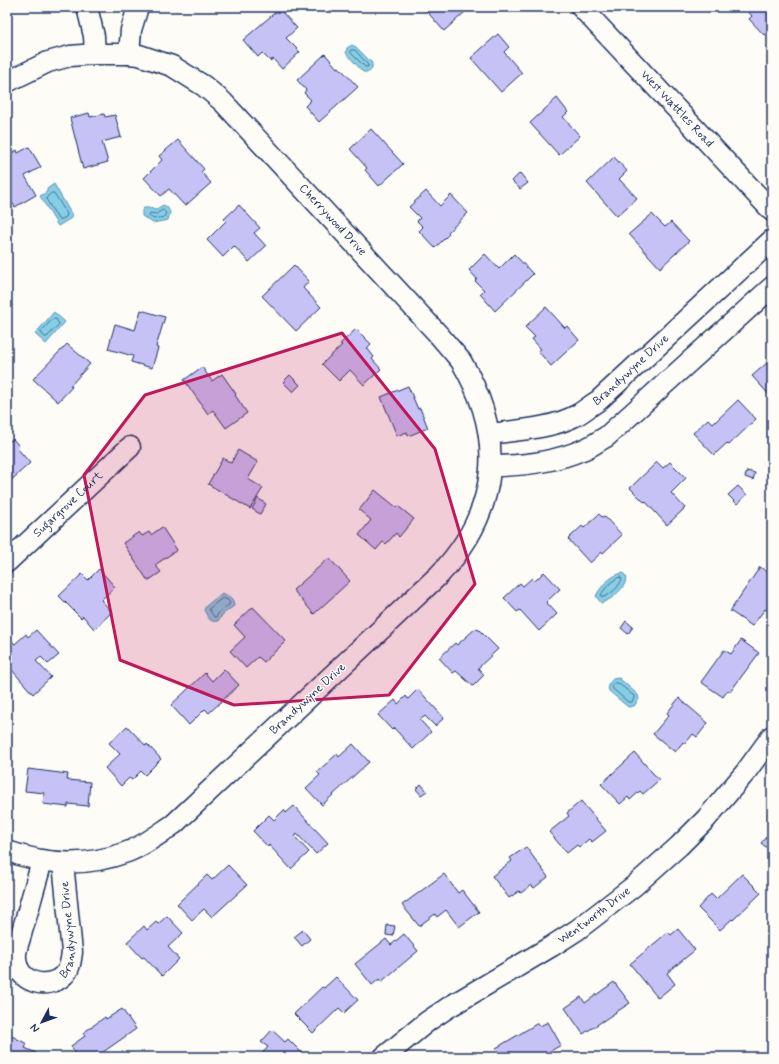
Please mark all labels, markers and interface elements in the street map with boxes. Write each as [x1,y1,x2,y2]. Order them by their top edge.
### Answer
street label: West Wattles Road [637,67,717,151]
street label: Cherrywood Drive [295,181,370,260]
street label: Brandywyne Drive [590,331,673,410]
street label: Sugargrove Court [30,468,107,541]
street label: Brandywyne Drive [267,659,350,738]
street label: Brandywyne Drive [57,880,80,983]
street label: Wentworth Drive [555,883,634,948]
north arrow [22,1002,62,1042]
text: N [28,1021,43,1035]

